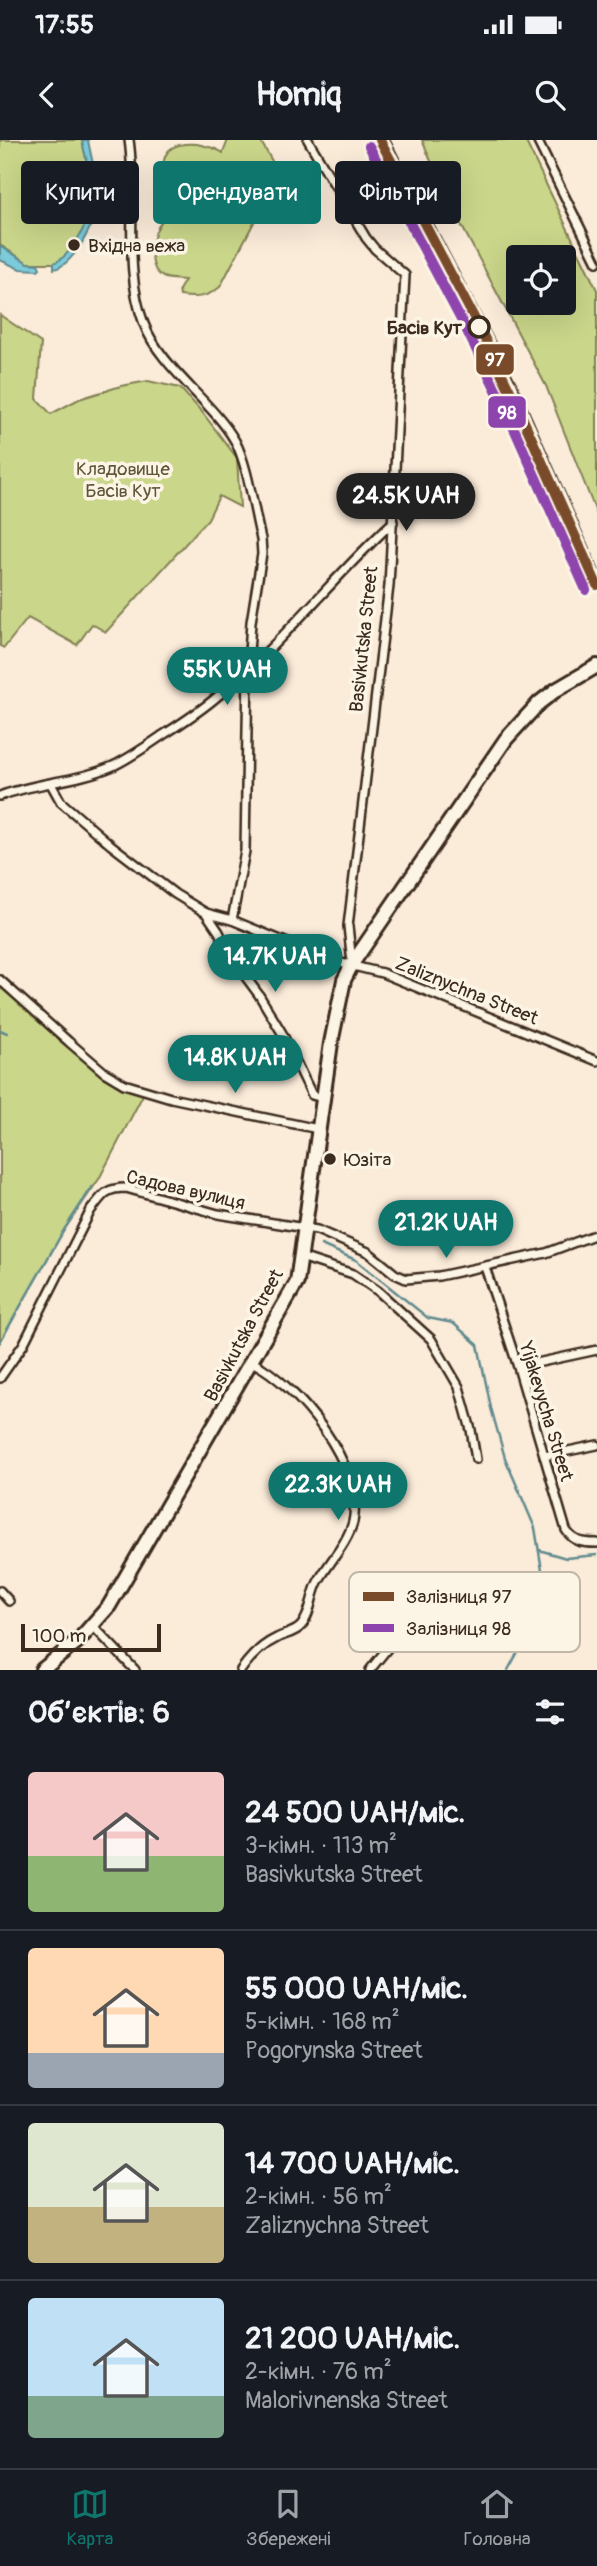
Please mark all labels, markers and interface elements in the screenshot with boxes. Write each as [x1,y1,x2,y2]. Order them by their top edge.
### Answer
text: 17:55 [35,9,94,41]
text: Homiq [256,75,341,115]
icon: back [28,76,66,114]
icon: search [531,76,569,114]
chip: Купити [21,161,139,224]
chip: Орендувати [153,161,321,224]
chip: Фільтри [335,161,461,224]
place label: Вхідна вежа [88,234,185,258]
marker: Вхідна вежа [66,237,82,253]
map controls [506,245,576,315]
button: locate [506,245,576,315]
place label: Басів Кут [387,316,462,340]
marker: Басів Кут [468,316,490,338]
line badge: 97 [475,343,515,376]
text: 97 [485,348,506,372]
line badge: 98 [487,395,527,429]
text: 98 [497,401,517,425]
park label: Кладовище Басів Кут [76,457,171,503]
pin: 24.5K UAH [326,474,486,533]
text: 24.5K UAH [352,481,460,510]
street label: Basivkutska Street [344,565,384,713]
pin: 55K UAH [162,648,292,707]
text: 55K UAH [183,655,271,684]
pin: 14.7K UAH [195,934,355,994]
text: 14.7K UAH [223,942,327,971]
street label: Zaliznychna Street [392,951,542,1031]
pin: 14.8K UAH [155,1035,315,1095]
text: 14.8K UAH [184,1043,286,1072]
place label: Юзіта [344,1148,391,1172]
marker: Юзіта [322,1151,338,1167]
street label: Садова вулиця [124,1165,248,1215]
pin: 21.2K UAH [366,1200,526,1260]
text: 21.2K UAH [394,1208,498,1237]
street label: Basivkutska Street [199,1265,289,1406]
street label: Yijakevycha Street [513,1338,579,1484]
pin: 22.3K UAH [258,1462,418,1522]
text: 22.3K UAH [284,1470,392,1499]
legend [349,1572,580,1652]
text: Залізниця 97 [406,1585,512,1609]
text: Залізниця 98 [406,1617,511,1641]
scale bar [21,1621,161,1653]
text: 100 m [32,1624,86,1648]
icon: filters [531,1693,569,1731]
text: Об’єктів: 6 [28,1694,170,1731]
text: 24 500 UAH/міс. [245,1794,465,1831]
icon: home [84,1800,168,1884]
text: 3-кімн. · 113 m² [245,1831,397,1860]
text: Basivkutska Street [245,1860,423,1889]
text: 55 000 UAH/міс. [245,1970,468,2007]
icon: home [84,1976,168,2060]
text: 5-кімн. · 168 m² [245,2007,400,2036]
text: Pogorynska Street [245,2036,423,2065]
text: 14 700 UAH/міс. [245,2145,460,2182]
icon: home [84,2151,168,2235]
text: 2-кімн. · 56 m² [245,2182,392,2211]
text: Zaliznychna Street [245,2211,429,2240]
text: 21 200 UAH/міс. [245,2320,460,2357]
icon: home [84,2326,168,2410]
text: 2-кімн. · 76 m² [245,2357,392,2386]
text: Malorivnenska Street [245,2386,448,2415]
tab: Карта [66,2485,113,2551]
tab: Збережені [246,2485,331,2551]
tab: Головна [463,2485,531,2551]

